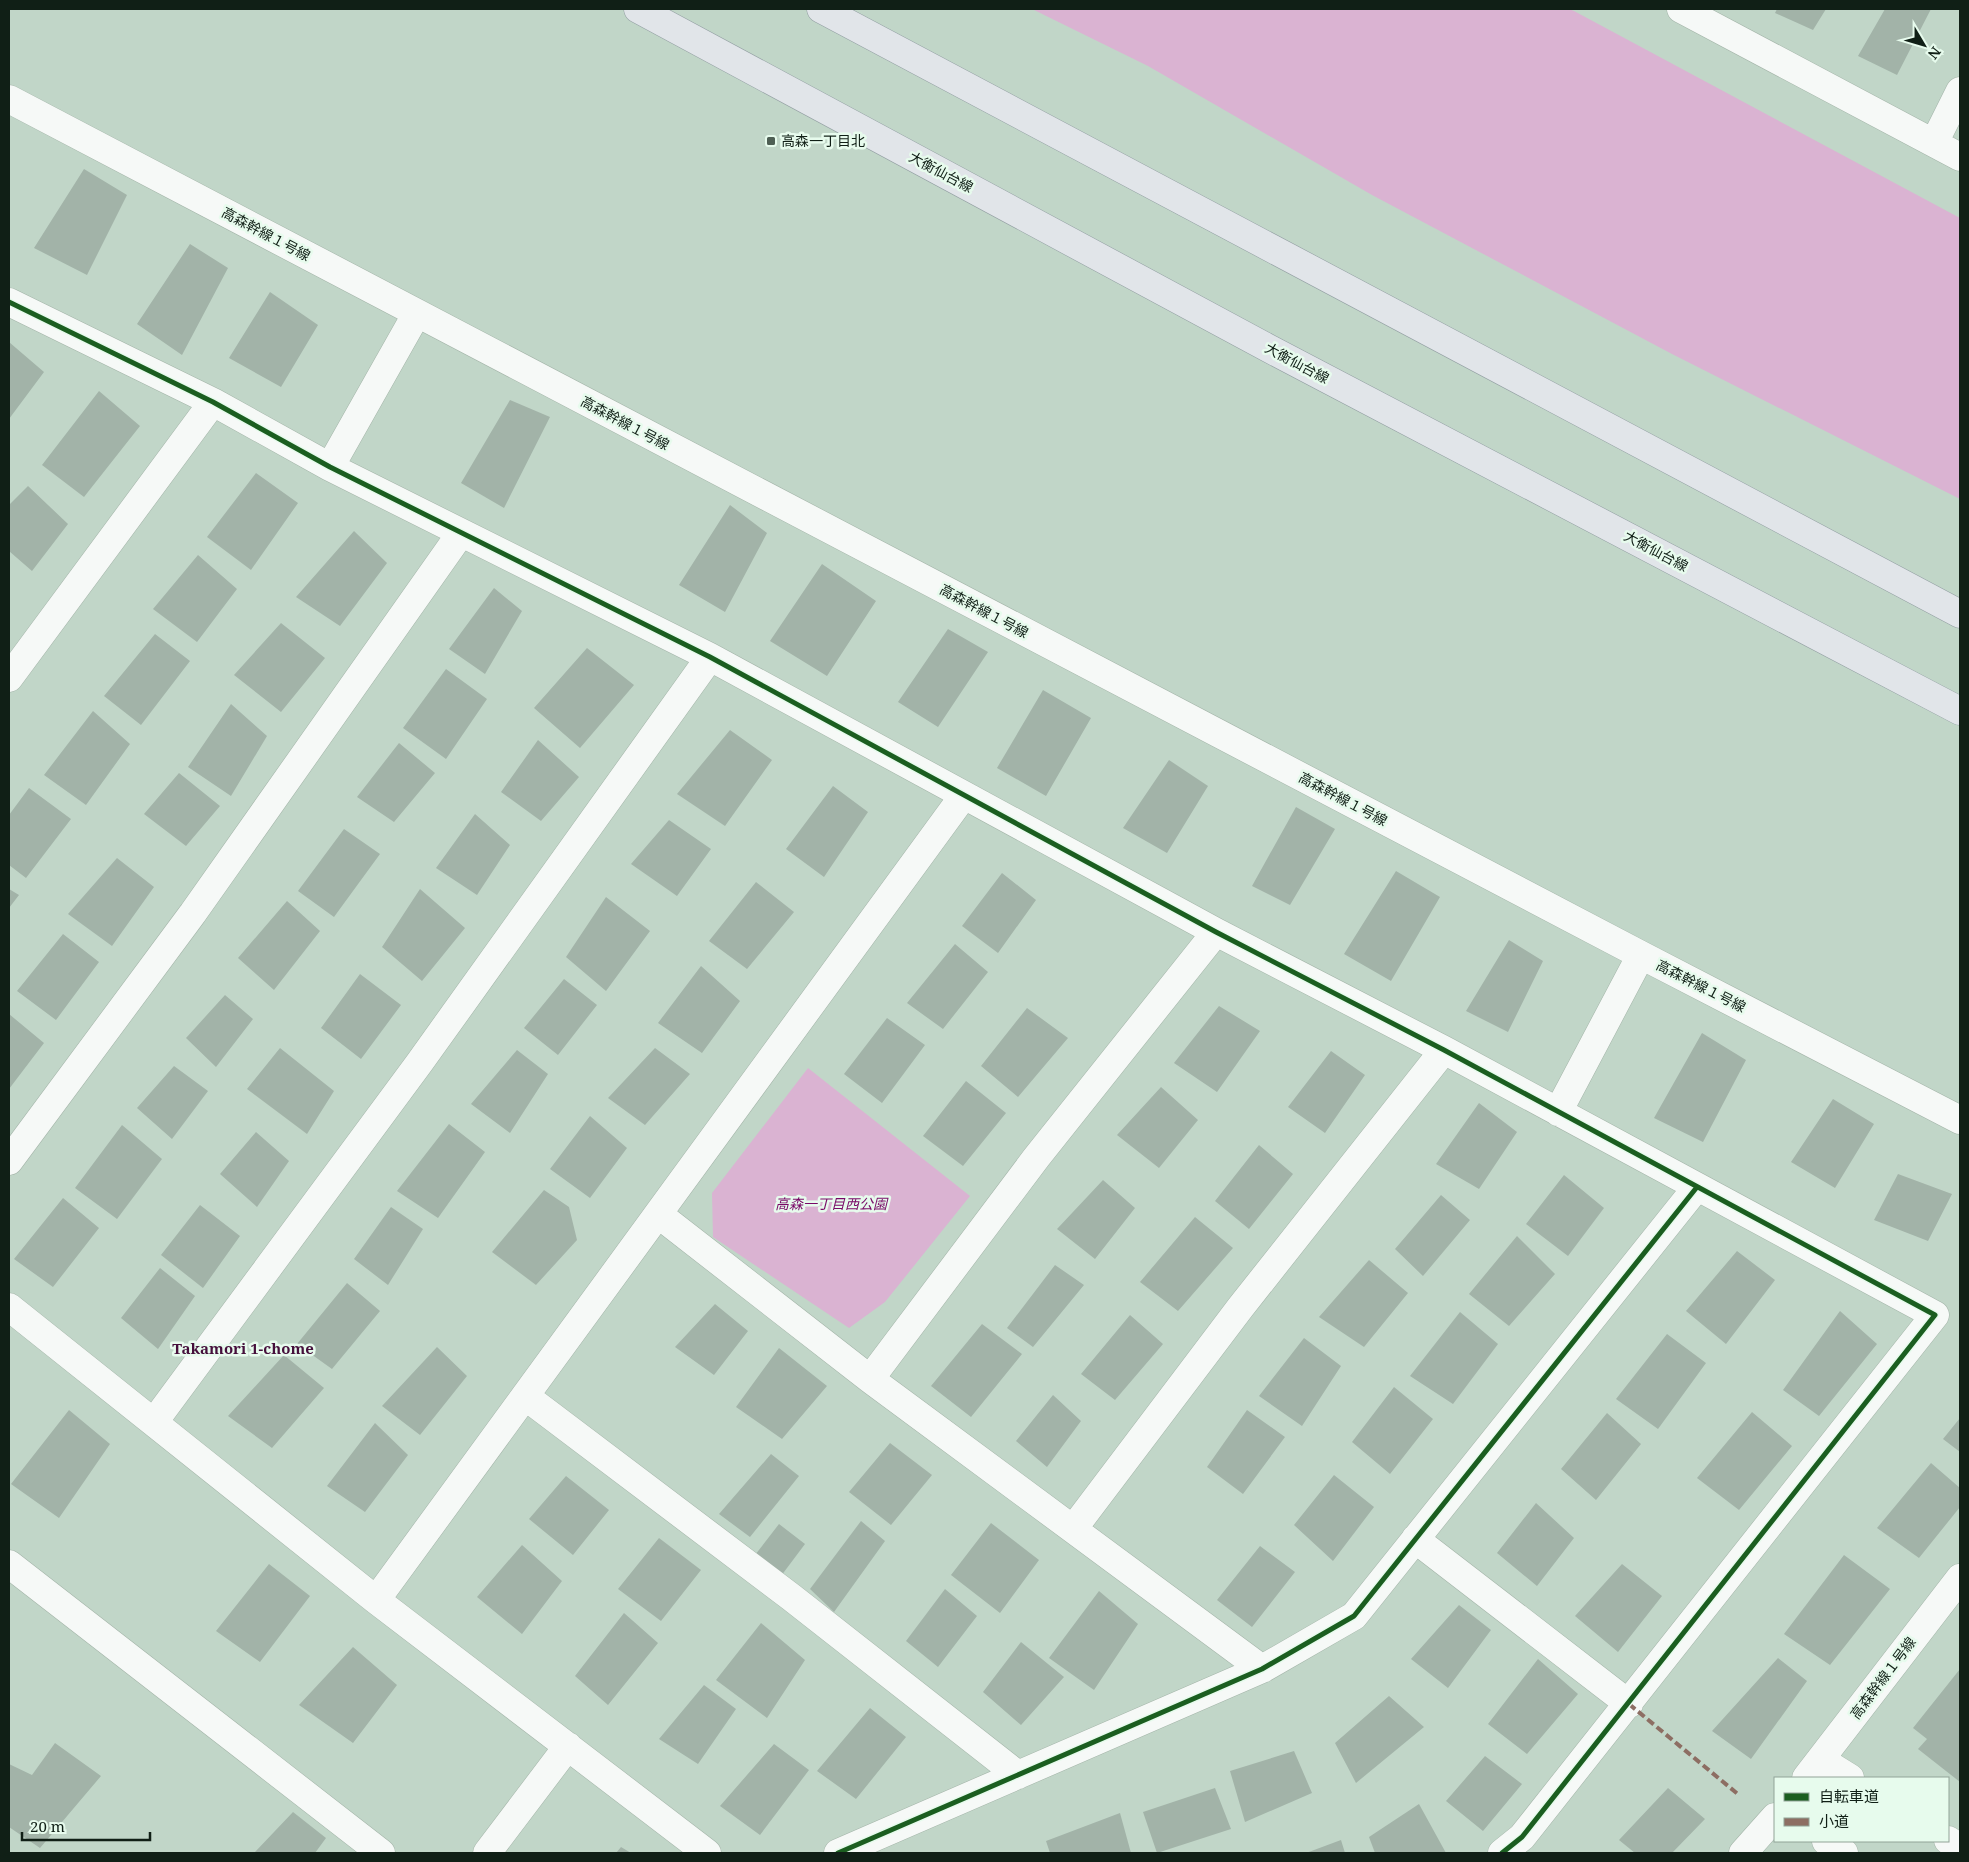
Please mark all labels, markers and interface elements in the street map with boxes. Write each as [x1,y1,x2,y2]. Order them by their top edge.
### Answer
north arrow [1899,20,1949,70]
text: N [1924,43,1946,64]
place label: 高森一丁目北 [781,131,865,150]
marker: 高森一丁目北 [765,135,777,147]
street label: 大衡仙台線 [906,147,977,196]
street label: 高森幹線１号線 [219,202,314,265]
street label: 大衡仙台線 [1262,338,1333,387]
street label: 高森幹線１号線 [578,391,673,454]
street label: 大衡仙台線 [1621,526,1692,575]
street label: 高森幹線１号線 [937,579,1032,642]
street label: 高森幹線１号線 [1296,767,1391,830]
street label: 高森幹線１号線 [1653,955,1749,1016]
park label: 高森一丁目西公園 [775,1194,889,1213]
district label: Takamori 1-chome [172,1338,314,1358]
street label: 高森幹線１号線 [1846,1633,1920,1723]
legend [1774,1777,1949,1842]
text: 自転車道 [1819,1786,1879,1806]
scale bar [22,1810,150,1842]
text: 小道 [1819,1811,1849,1831]
text: 20 m [30,1816,65,1836]

